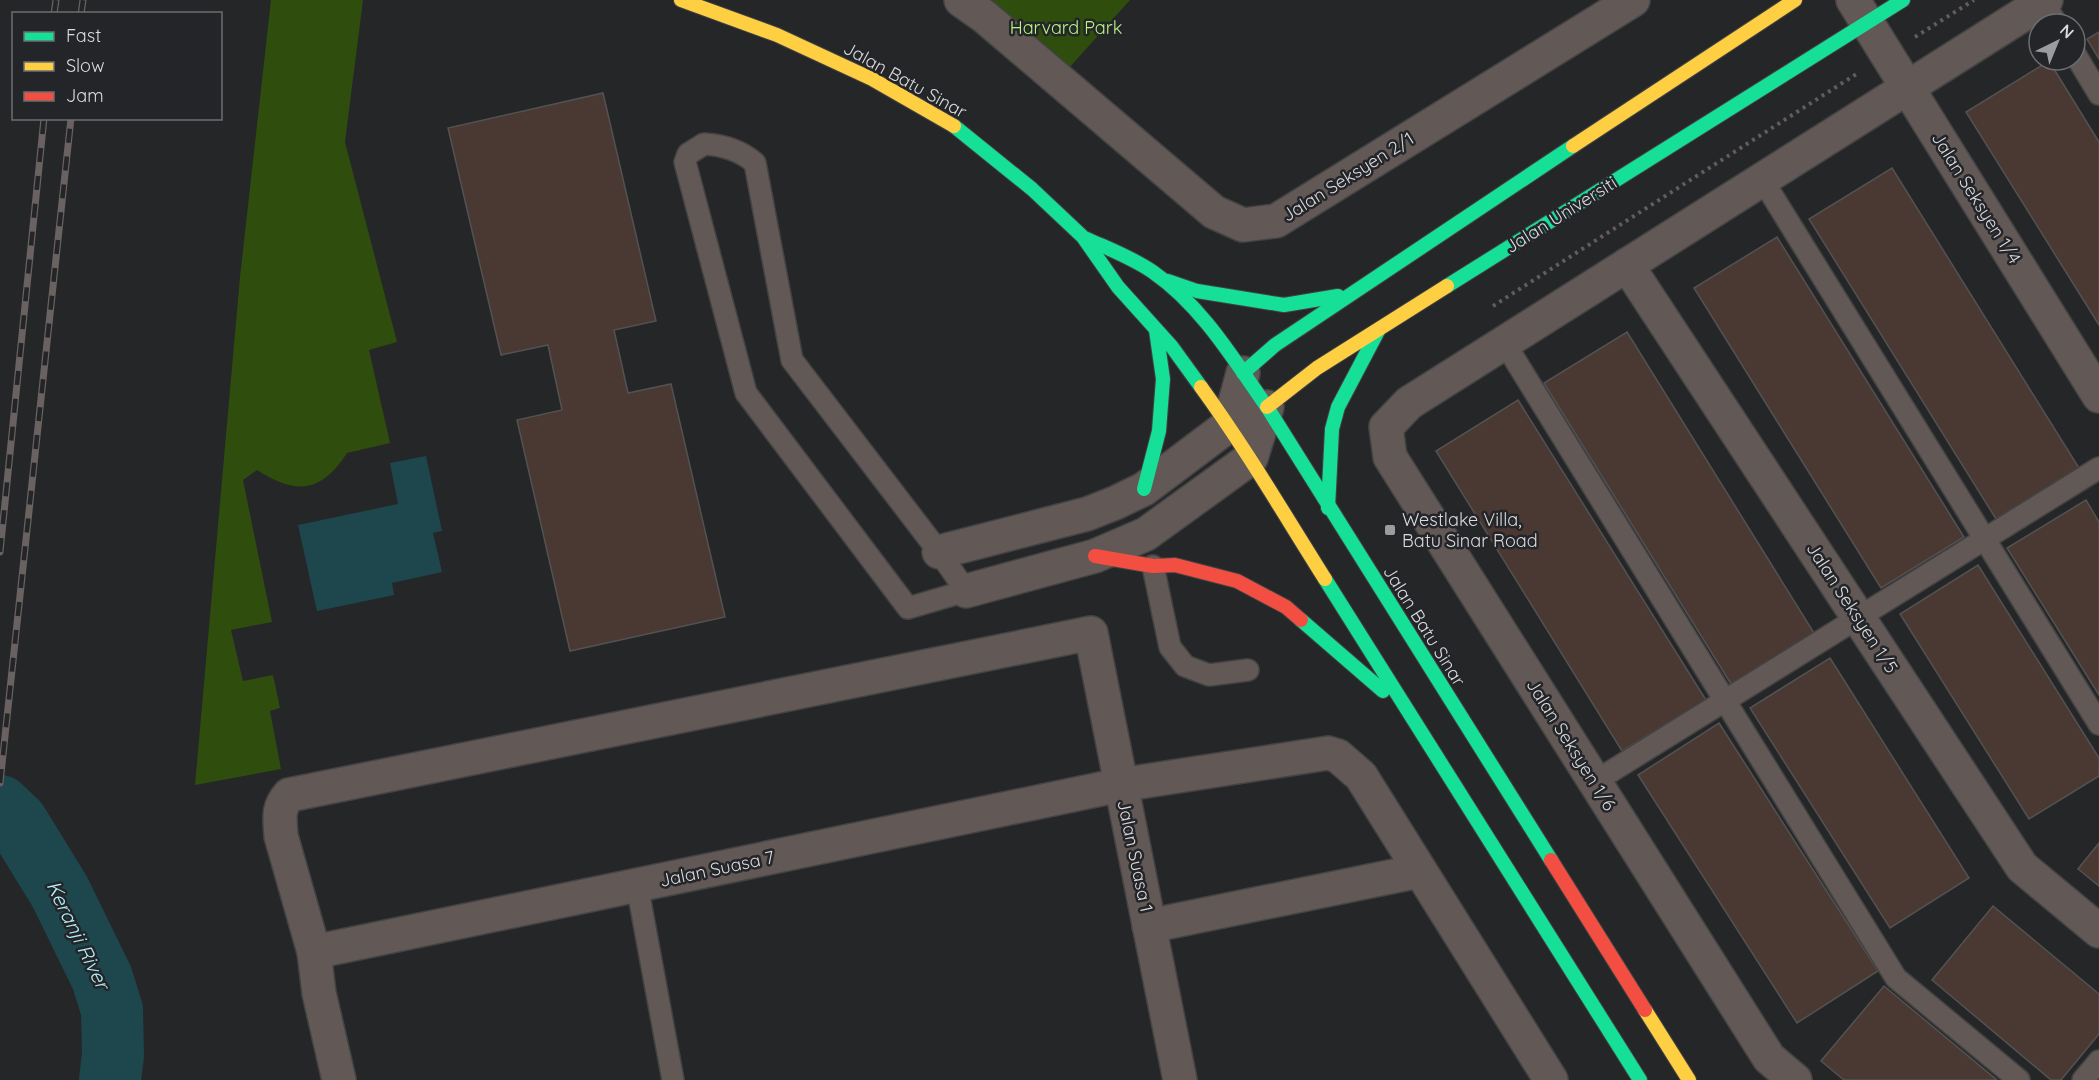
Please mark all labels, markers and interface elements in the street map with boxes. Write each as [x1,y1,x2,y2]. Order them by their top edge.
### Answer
legend [12,12,222,120]
north arrow [2027,12,2087,72]
park label: Harvard Park [1010,16,1122,39]
text: N [2056,20,2078,42]
text: Fast [66,24,101,47]
street label: Jalan Batu Sinar [839,36,971,123]
text: Slow [66,54,104,77]
text: Jam [66,84,104,107]
street label: Jalan Seksyen 2/1 [1277,127,1418,226]
street label: Jalan Seksyen 1/4 [1927,128,2026,268]
street label: Jalan Universiti [1501,171,1621,258]
place label: Westlake Villa, Batu Sinar Road [1402,508,1538,552]
marker: Westlake Villa, Batu Sinar Road [1383,523,1397,537]
street label: Jalan Seksyen 1/5 [1802,538,1903,677]
street label: Jalan Batu Sinar [1378,561,1471,690]
street label: Jalan Seksyen 1/6 [1522,675,1621,815]
street label: Jalan Suasa 1 [1112,798,1159,914]
street label: Jalan Suasa 7 [658,845,776,892]
water label: Keranji River [41,876,117,995]

